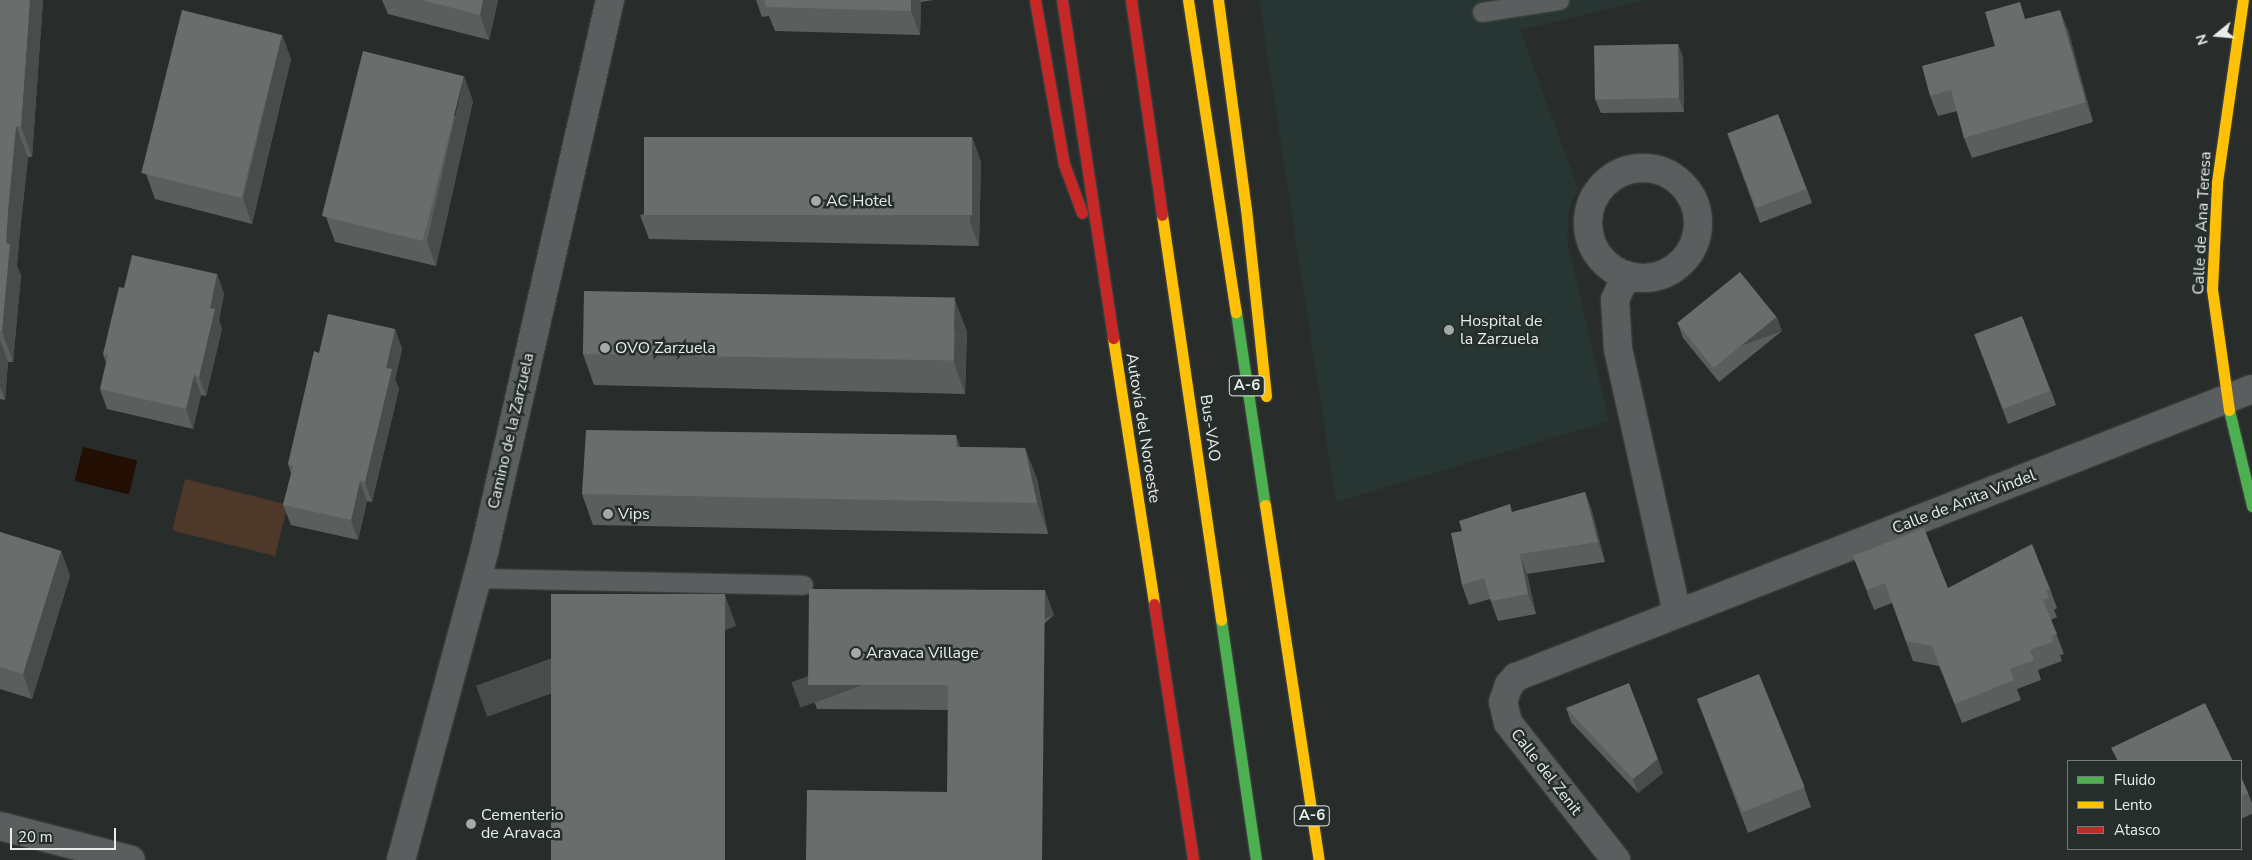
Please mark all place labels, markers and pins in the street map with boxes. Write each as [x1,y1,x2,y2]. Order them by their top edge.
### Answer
place label: AC Hotel [826,191,892,211]
marker: AC Hotel [810,195,822,207]
place label: Hospital de la Zarzuela [1460,311,1543,349]
marker: Hospital de la Zarzuela [1442,323,1456,337]
place label: OVO Zarzuela [615,338,716,358]
marker: OVO Zarzuela [599,342,611,354]
place label: Vips [618,504,650,524]
marker: Vips [602,508,614,520]
place label: Aravaca Village [866,643,979,663]
marker: Aravaca Village [850,647,862,659]
place label: Cementerio de Aravaca [481,805,563,843]
marker: Cementerio de Aravaca [465,818,477,830]

